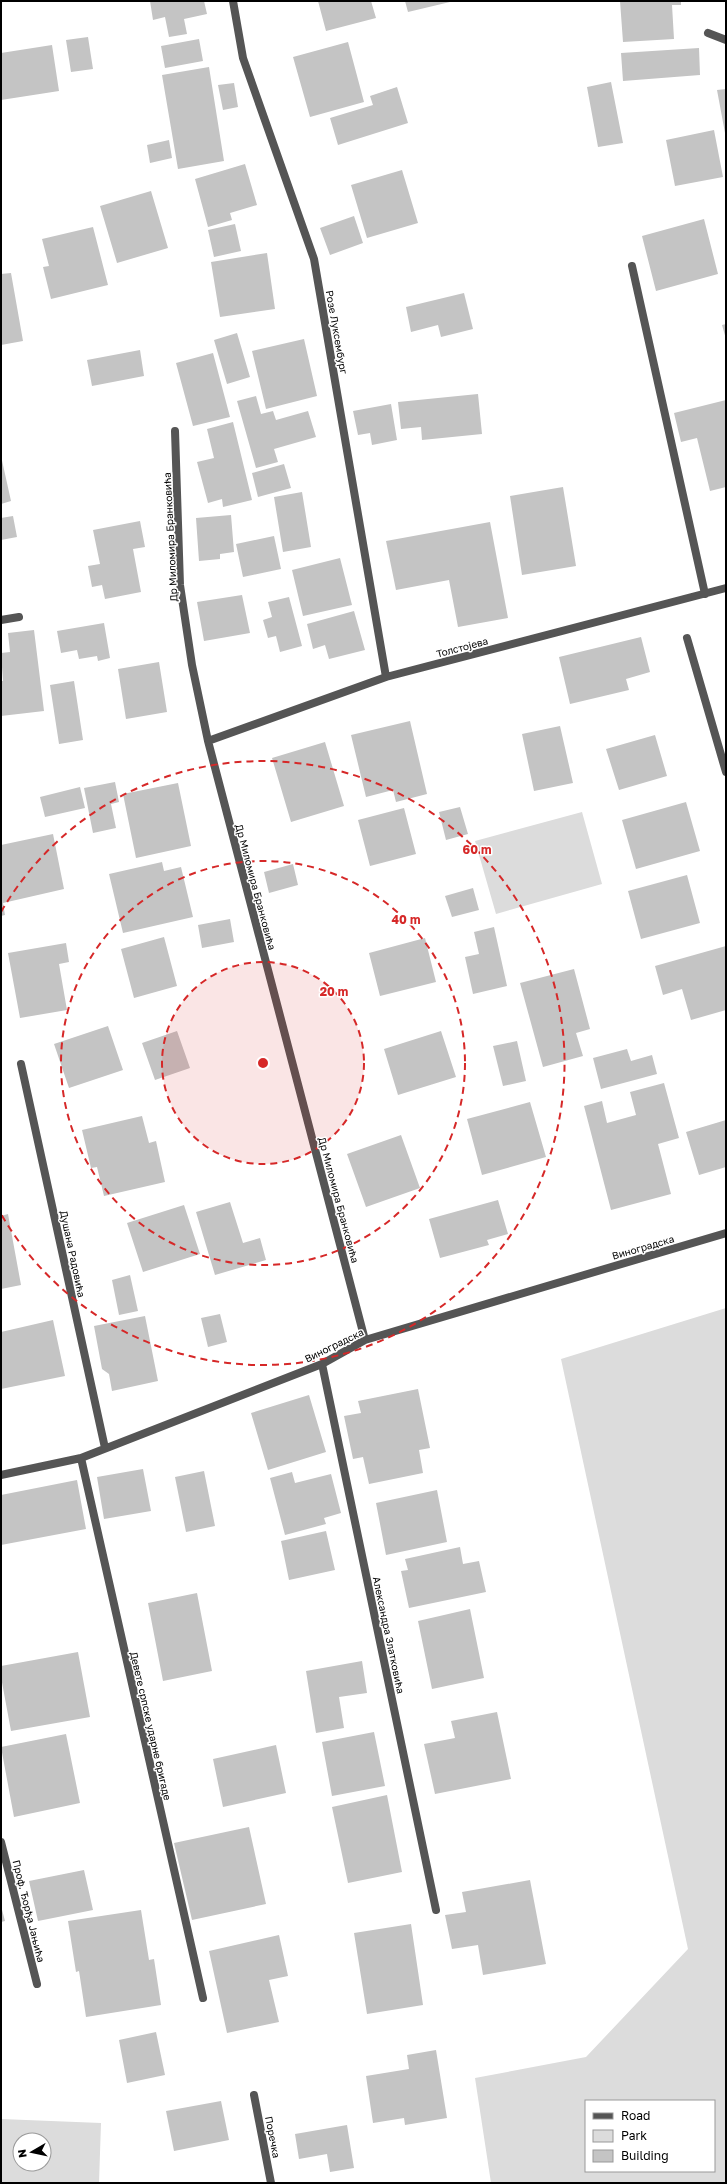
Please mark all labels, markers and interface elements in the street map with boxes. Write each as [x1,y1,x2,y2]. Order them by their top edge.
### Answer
street label: Розе Луксембург [324,289,350,375]
street label: Др Миломира Бранковића [161,472,179,602]
street label: Толстојева [435,634,489,660]
street label: Др Миломира Бранковића [233,823,279,951]
text: 60 m [463,842,491,857]
text: 40 m [392,912,420,927]
text: 20 m [320,984,348,999]
centre of rings [256,1056,270,1070]
street label: Др Миломира Бранковића [316,1136,362,1264]
street label: Душана Радовића [58,1209,88,1299]
street label: Виноградска [611,1232,675,1262]
street label: Виноградска [303,1326,365,1364]
street label: Александра Златковића [371,1575,407,1695]
street label: Девете српске ударне бригаде [128,1651,174,1802]
street label: Проф. Ђорђа Јањића [10,1859,48,1963]
legend [585,2100,715,2172]
text: Road [621,2108,650,2123]
street label: Поречка [263,2115,283,2159]
text: Park [621,2128,647,2143]
north arrow [12,2132,52,2172]
text: N [15,2148,29,2159]
text: Building [621,2148,669,2163]

